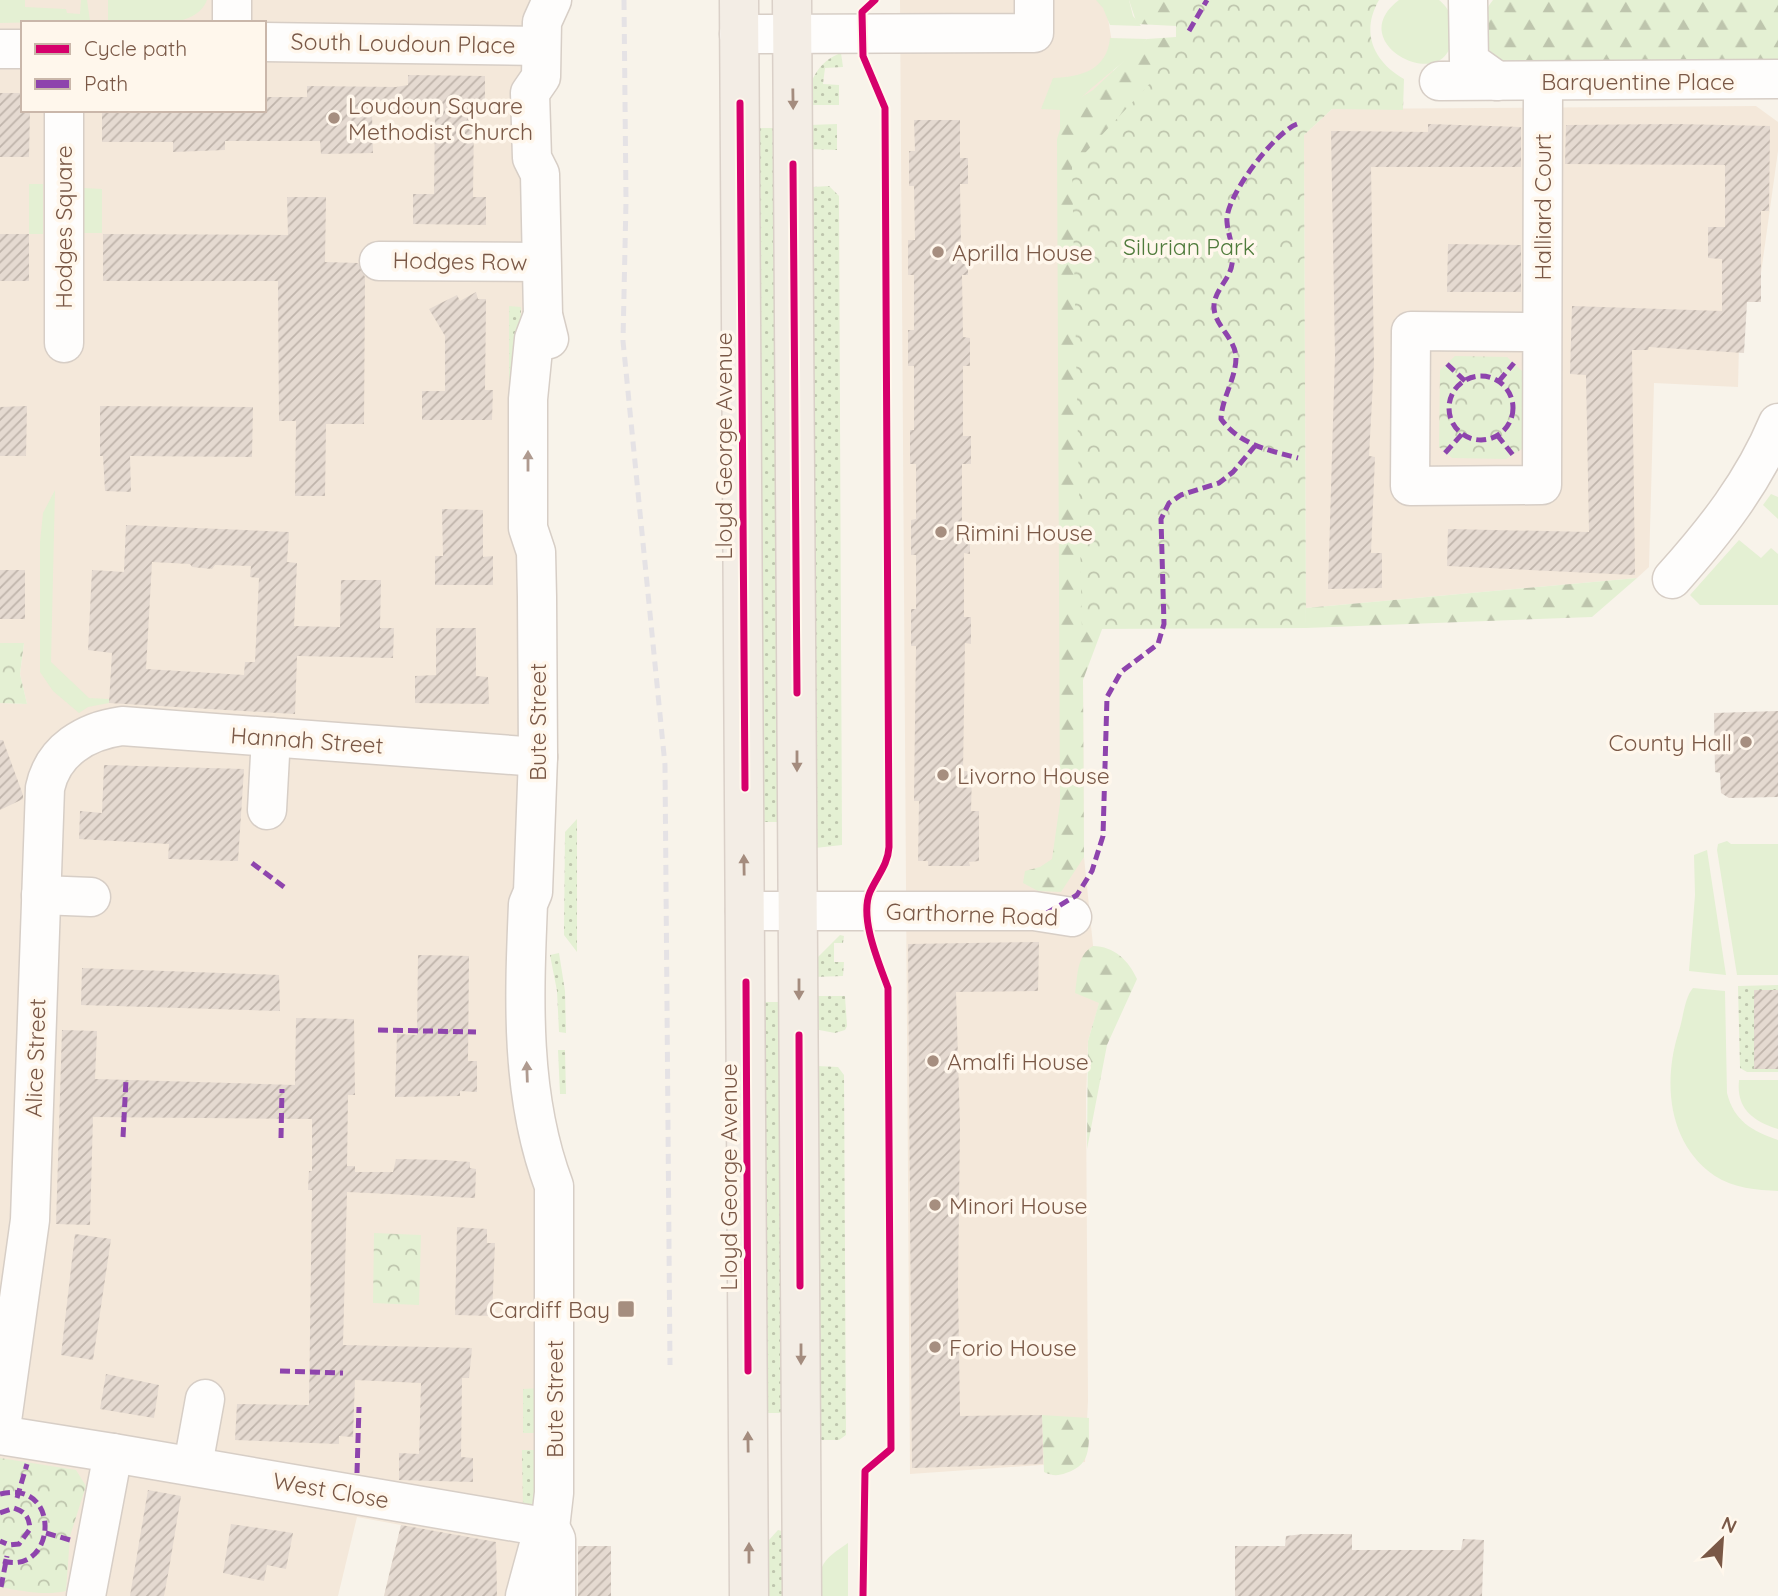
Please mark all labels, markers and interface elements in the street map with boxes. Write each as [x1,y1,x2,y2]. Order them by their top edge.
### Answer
legend [21,21,266,112]
street label: South Loudoun Place [290,27,516,59]
text: Cycle path [84,35,187,61]
street label: Barquentine Place [1541,67,1735,96]
text: Path [84,70,128,96]
one-way arrow [787,88,799,110]
place label: Loudoun Square Methodist Church [348,91,533,146]
marker: Loudoun Square Methodist Church [326,110,342,126]
street label: Halliard Court [1528,133,1557,281]
street label: Hodges Square [49,145,78,309]
park label: Silurian Park [1123,232,1255,261]
place label: Aprilla House [952,238,1093,267]
marker: Aprilla House [930,244,946,260]
street label: Hodges Row [392,245,528,277]
street label: Lloyd George Avenue [709,332,738,560]
one-way arrow [522,450,534,472]
place label: Rimini House [955,518,1093,547]
marker: Rimini House [933,524,949,540]
street label: Bute Street [523,663,552,781]
street label: Hannah Street [230,720,385,760]
place label: County Hall [1608,728,1732,757]
marker: County Hall [1738,734,1754,750]
one-way arrow [791,750,803,772]
place label: Livorno House [957,761,1110,790]
marker: Livorno House [935,767,951,783]
one-way arrow [738,853,750,875]
street label: Garthorne Road [885,897,1059,931]
one-way arrow [793,978,805,1000]
street label: Alice Street [18,998,52,1118]
place label: Amalfi House [947,1047,1089,1076]
marker: Amalfi House [925,1053,941,1069]
one-way arrow [522,1061,533,1083]
street label: Lloyd George Avenue [714,1063,743,1291]
place label: Minori House [949,1191,1088,1220]
marker: Minori House [927,1197,943,1213]
place label: Cardiff Bay [489,1295,610,1324]
marker: Cardiff Bay [616,1299,636,1319]
place label: Forio House [949,1333,1077,1362]
marker: Forio House [927,1339,943,1355]
street label: Bute Street [540,1340,569,1458]
one-way arrow [795,1343,807,1365]
one-way arrow [743,1431,754,1453]
street label: West Close [271,1466,391,1514]
north arrow [1687,1505,1757,1575]
text: N [1718,1511,1741,1538]
one-way arrow [743,1542,755,1564]

